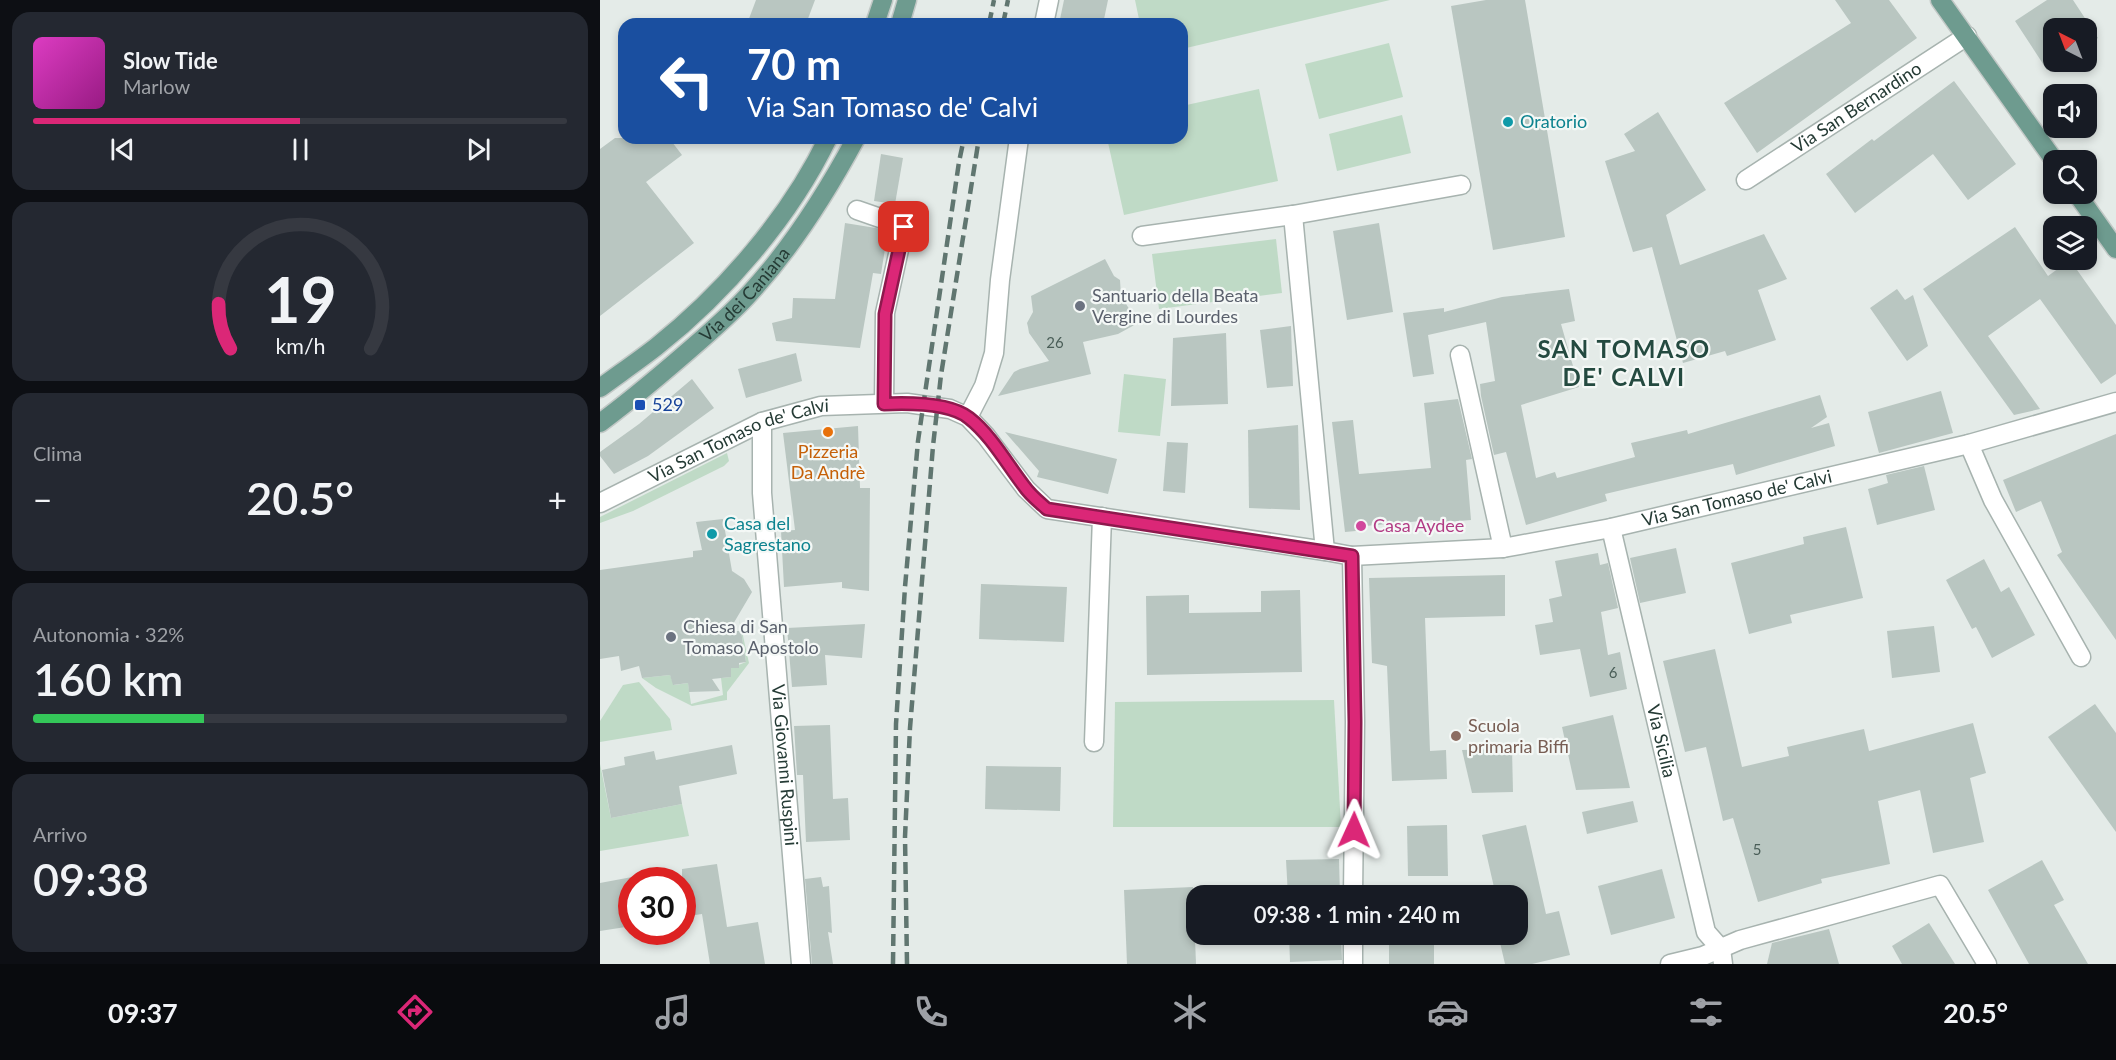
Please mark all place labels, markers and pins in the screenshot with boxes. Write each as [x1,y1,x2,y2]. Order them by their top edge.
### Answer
place label: Oratorio [1520,110,1587,132]
marker: Oratorio [1501,115,1515,129]
pin [878,201,929,252]
place label: Santuario della Beata Vergine di Lourdes [1092,284,1259,327]
marker: Santuario della Beata Vergine di Lourdes [1073,299,1087,313]
place label: 529 [652,393,683,415]
marker: 529 [633,398,647,412]
marker: Pizzeria Da Andrè [821,425,835,439]
place label: Pizzeria Da Andrè [791,440,865,483]
place label: Casa del Sagrestano [724,512,811,555]
place label: Casa Aydee [1373,514,1464,536]
marker: Casa Aydee [1354,519,1368,533]
marker: Casa del Sagrestano [705,527,719,541]
place label: Chiesa di San Tomaso Apostolo [683,615,819,658]
marker: Chiesa di San Tomaso Apostolo [664,630,678,644]
place label: Scuola primaria Biffi [1468,714,1569,757]
marker: Scuola primaria Biffi [1449,729,1463,743]

